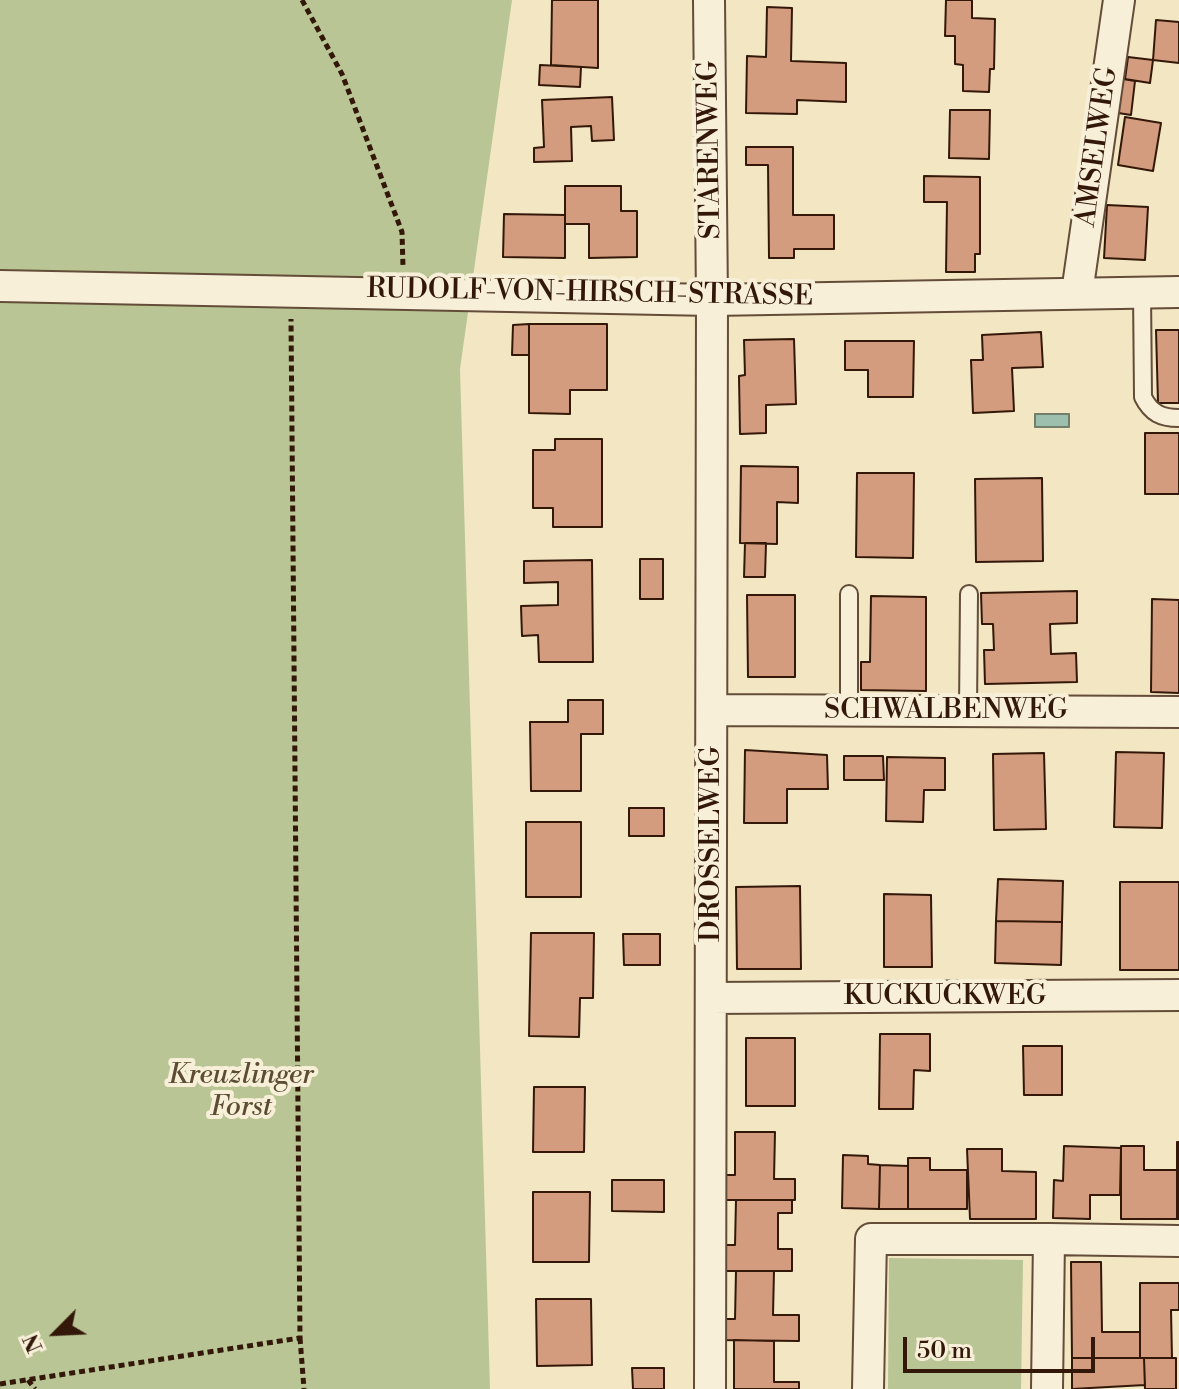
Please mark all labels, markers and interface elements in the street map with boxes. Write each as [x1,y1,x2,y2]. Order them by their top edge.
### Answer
street label: STARENWEG [693,60,729,240]
street label: AMSELWEG [1070,65,1126,229]
street label: RUDOLF-VON-HIRSCH-STRASSE [366,273,814,315]
street label: SCHWALBENWEG [824,694,1068,728]
street label: DROSSELWEG [695,746,729,942]
street label: KUCKUCKWEG [844,980,1046,1014]
park label: Kreuzlinger Forst [168,1059,314,1125]
north arrow [16,1293,96,1373]
scale bar [907,1321,1099,1371]
text: N [18,1330,49,1356]
text: 50 m [917,1336,972,1366]

